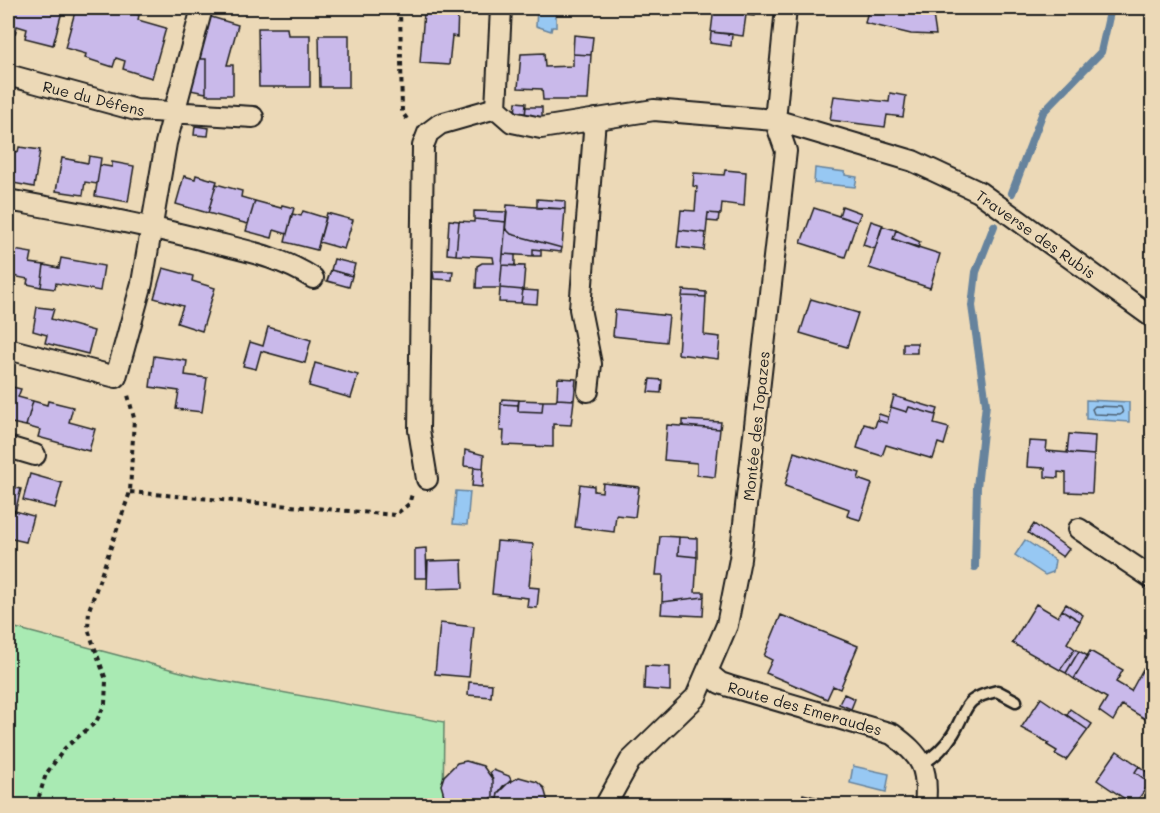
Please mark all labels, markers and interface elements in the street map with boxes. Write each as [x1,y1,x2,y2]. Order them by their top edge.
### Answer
street label: Rue du Défens [41,76,147,120]
street label: Traverse des Rubis [972,185,1100,283]
street label: Montée des Topazes [738,350,774,502]
street label: Route des Emeraudes [726,676,884,740]

